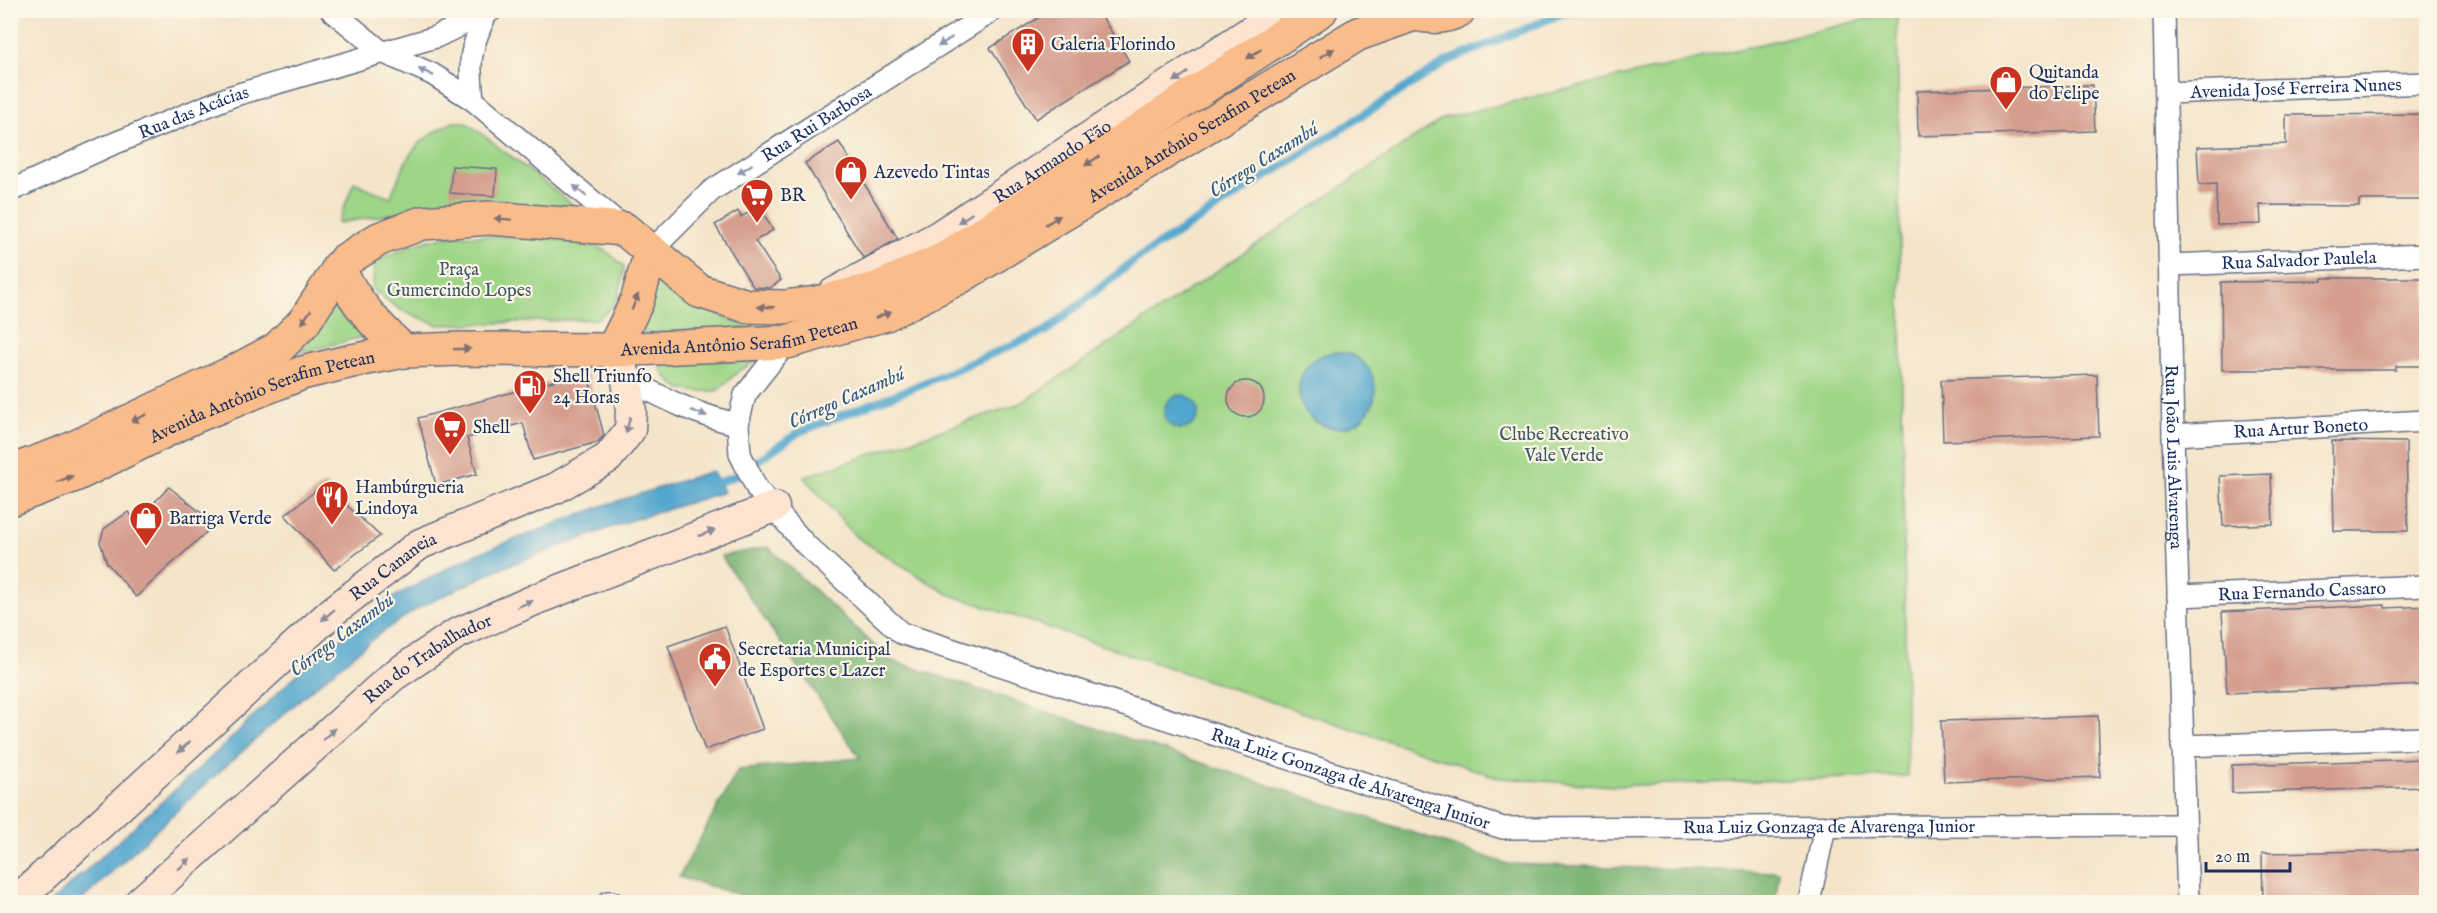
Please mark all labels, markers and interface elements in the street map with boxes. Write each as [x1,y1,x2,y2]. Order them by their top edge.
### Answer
building icon: Galeria Florindo [1010,26,1046,73]
place label: Galeria Florindo [1051,34,1176,57]
one-way arrow [937,36,953,47]
one-way arrow [1319,47,1335,58]
one-way arrow [1247,48,1263,60]
place label: Quitanda do Felipe [2029,62,2100,106]
street label: Avenida Antônio Serafim Petean [1083,64,1301,210]
shop icon: Quitanda do Felipe [1988,64,2024,111]
one-way arrow [418,67,435,76]
one-way arrow [1173,71,1189,82]
street label: Avenida José Ferreira Nunes [2189,74,2402,105]
street label: Rua Rui Barbosa [758,81,877,169]
street label: Rua das Acácias [136,82,252,145]
street label: Rua Armando Fão [989,115,1117,210]
water label: Córrego Caxambú [1204,116,1325,205]
shop icon: Azevedo Tintas [833,154,869,201]
one-way arrow [1083,156,1100,167]
place label: Azevedo Tintas [873,162,990,185]
one-way arrow [737,164,753,175]
supermarket icon: BR [739,177,775,224]
one-way arrow [573,185,588,198]
place label: BR [780,185,807,208]
one-way arrow [957,213,973,224]
one-way arrow [494,214,513,224]
one-way arrow [1045,214,1061,225]
street label: Rua Salvador Paulela [2221,247,2377,276]
park label: Praça Gumercindo Lopes [387,259,531,303]
one-way arrow [631,293,640,311]
one-way arrow [757,302,776,312]
one-way arrow [874,309,892,319]
one-way arrow [301,310,313,325]
street label: Avenida Antônio Serafim Petean [619,312,861,363]
one-way arrow [453,344,472,354]
street label: Avenida Antônio Serafim Petean [145,347,378,450]
water label: Córrego Caxambú [785,361,911,436]
street label: Rua João Luis Alvarenga [2159,364,2187,550]
place label: Shell Triunfo 24 Horas [553,366,652,410]
fuel station icon: Shell Triunfo 24 Horas [512,368,548,415]
supermarket icon: Shell [432,409,468,456]
one-way arrow [690,409,708,418]
one-way arrow [131,413,148,422]
street label: Rua Artur Boneto [2233,414,2369,445]
one-way arrow [623,416,633,434]
place label: Shell [473,417,510,440]
park label: Clube Recreativo Vale Verde [1499,424,1629,468]
one-way arrow [57,474,75,484]
place label: Hambúrgueria Lindoya [355,477,464,521]
restaurant icon: Hambúrgueria Lindoya [314,479,350,526]
shop icon: Barriga Verde [128,500,164,547]
place label: Barriga Verde [169,508,272,531]
street label: Rua Cananeia [345,528,441,607]
one-way arrow [698,528,716,537]
street label: Rua Fernando Cassaro [2217,578,2387,607]
water label: Córrego Caxambú [285,587,401,683]
one-way arrow [517,599,535,609]
one-way arrow [321,608,336,621]
street label: Rua do Trabalhador [359,610,496,710]
place label: Secretaria Municipal de Esportes e Lazer [738,639,891,683]
public building icon: Secretaria Municipal de Esportes e Lazer [697,641,733,688]
street label: Rua Luiz Gonzaga de Alvarenga Junior [1208,724,1493,836]
one-way arrow [322,727,337,741]
one-way arrow [177,740,192,754]
street label: Rua Luiz Gonzaga de Alvarenga Junior [1683,816,1975,840]
scale bar [2206,835,2290,873]
text: 20 m [2215,846,2250,869]
one-way arrow [176,858,191,871]

